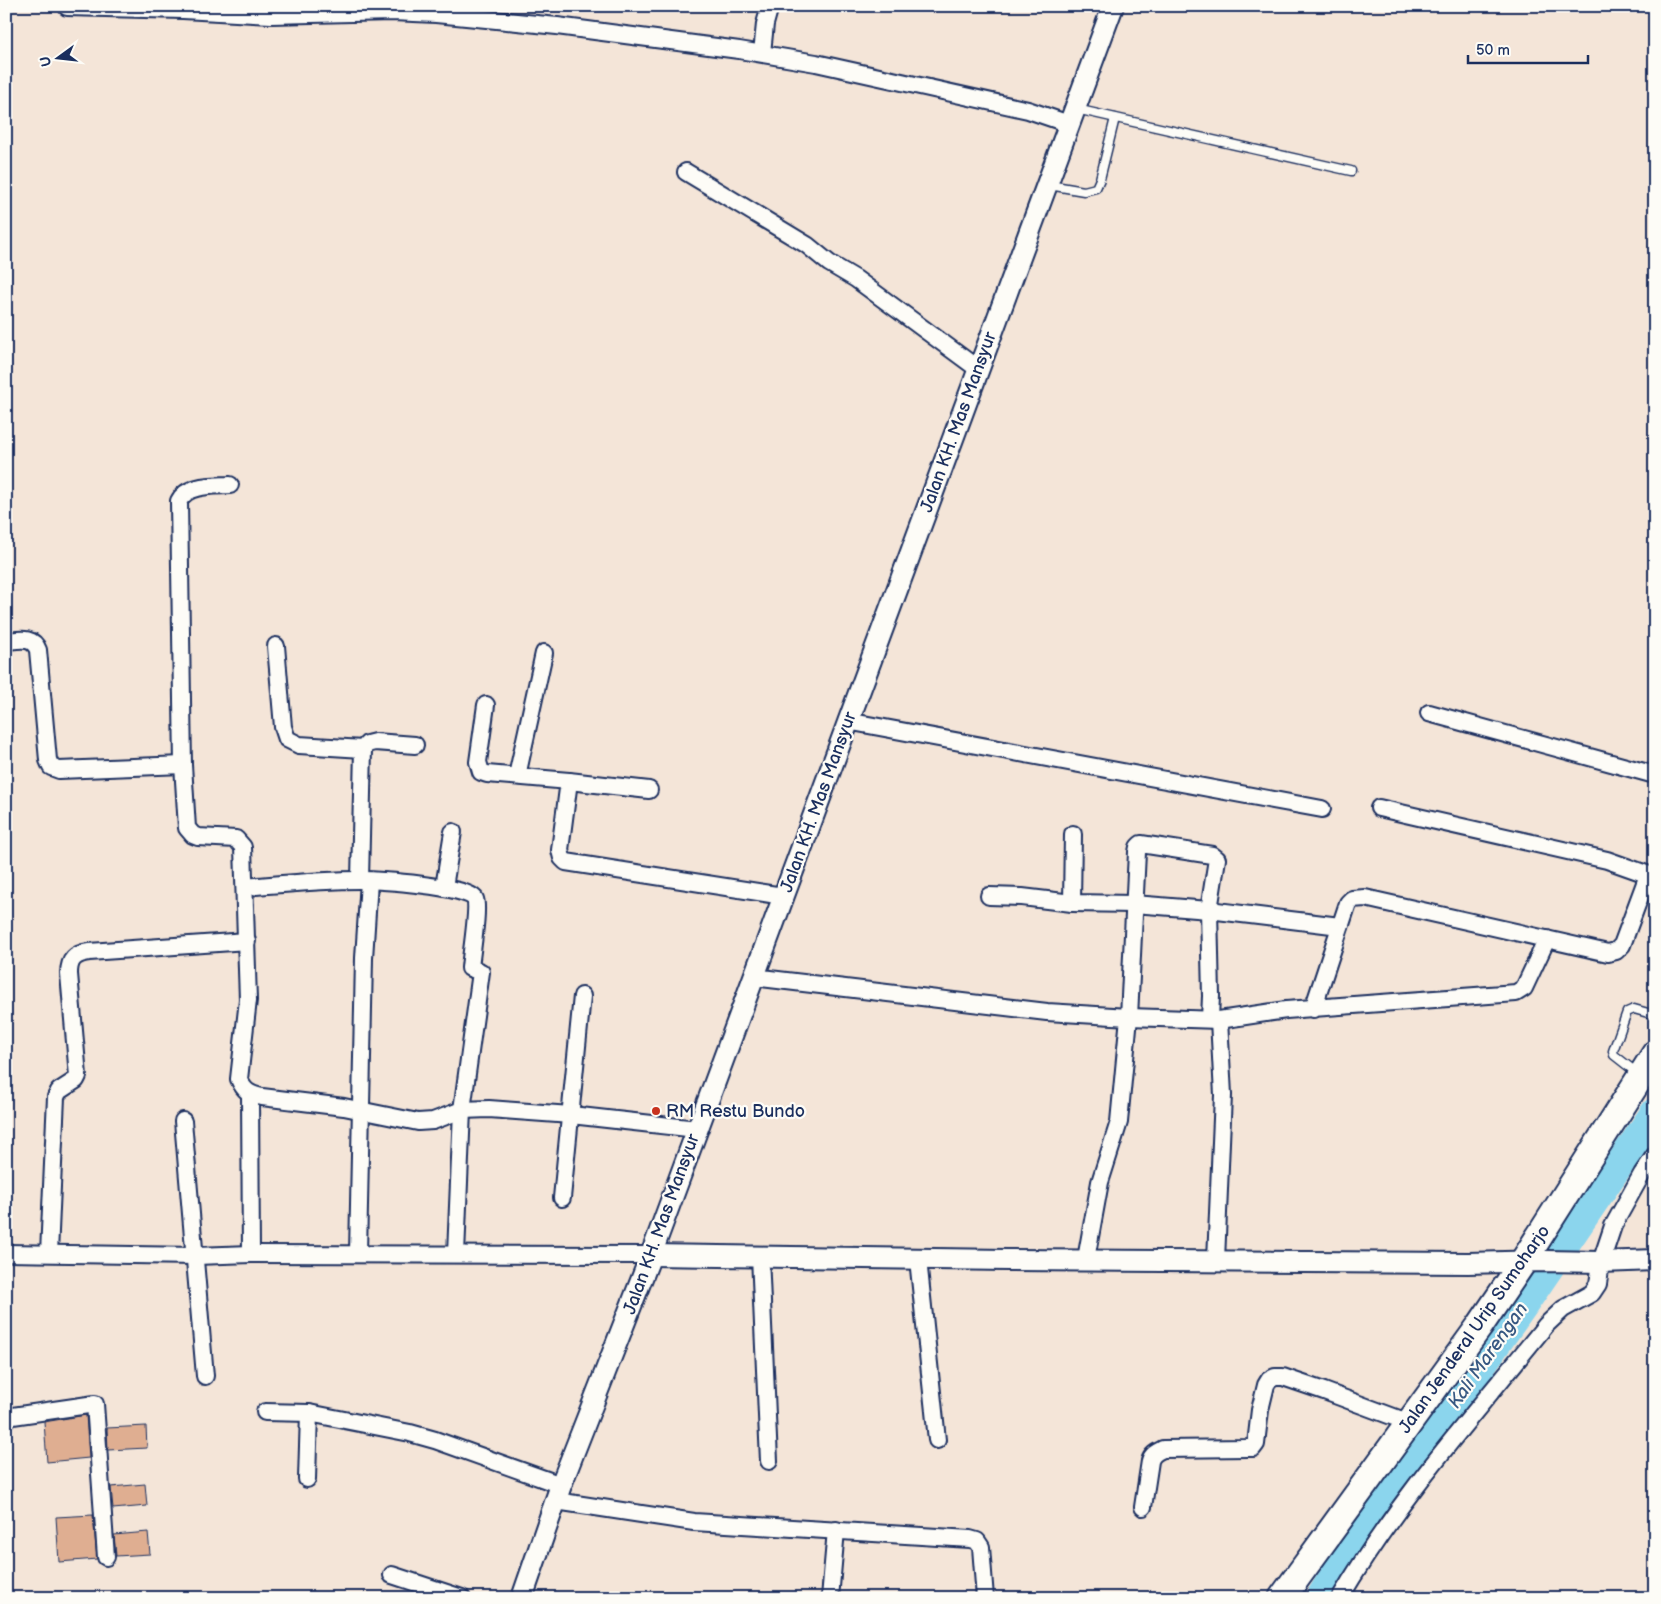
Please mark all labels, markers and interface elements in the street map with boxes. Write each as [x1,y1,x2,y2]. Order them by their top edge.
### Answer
north arrow [32,32,82,82]
scale bar [1468,32,1588,64]
text: 50 m [1476,41,1510,60]
text: U [36,54,55,68]
street label: Jalan KH. Mas Mansyur [916,329,1001,515]
street label: Jalan KH. Mas Mansyur [776,709,861,895]
place label: RM Restu Bundo [666,1101,805,1122]
marker: RM Restu Bundo [650,1105,662,1117]
street label: Jalan KH. Mas Mansyur [619,1131,704,1317]
street label: Jalan Jenderal Urip Sumoharjo [1394,1221,1555,1437]
water label: Kali Marengan [1443,1298,1533,1413]

